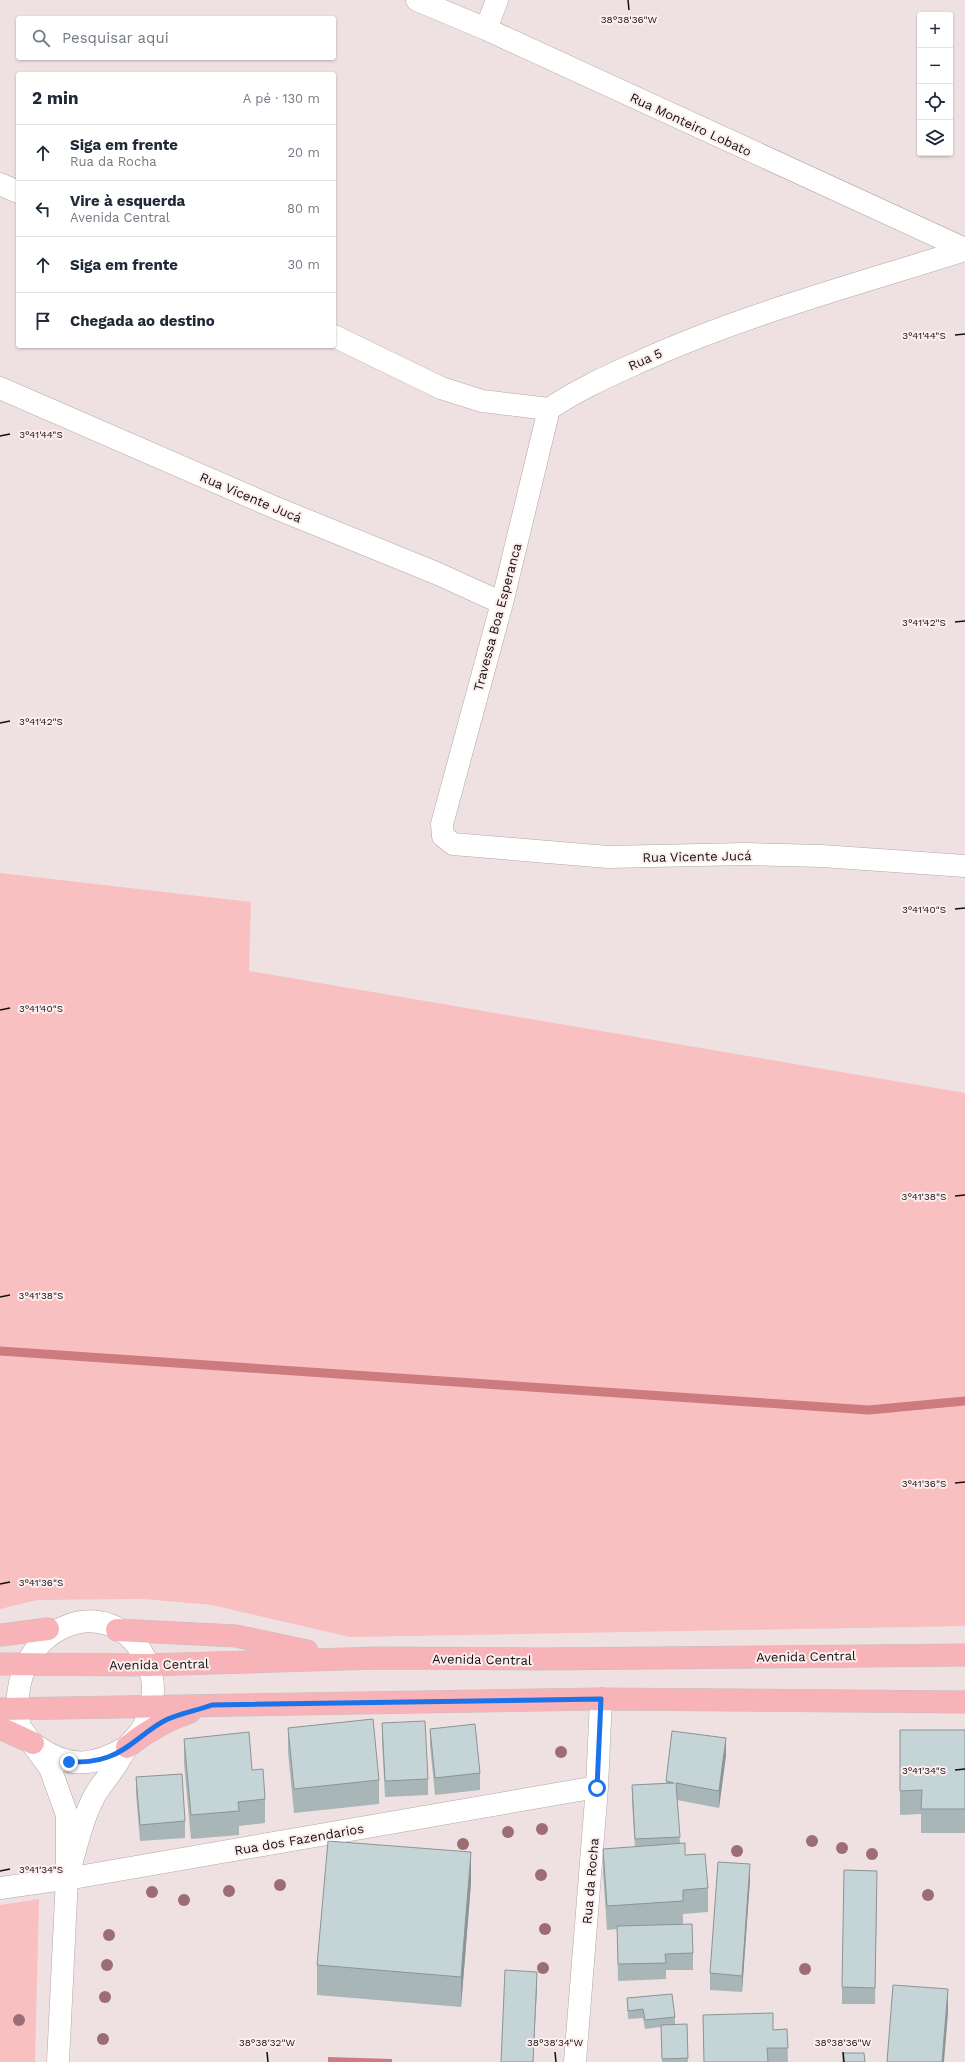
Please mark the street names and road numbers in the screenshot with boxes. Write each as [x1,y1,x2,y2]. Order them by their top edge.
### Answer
street label: Rua Monteiro Lobato [628,90,754,159]
street label: Rua 5 [626,345,665,374]
street label: Rua Vicente Jucá [198,469,305,526]
street label: Travessa Boa Esperanca [471,541,525,693]
street label: Rua Vicente Jucá [642,848,752,865]
street label: Avenida Central [756,1648,856,1665]
street label: Avenida Central [432,1651,532,1668]
street label: Avenida Central [109,1656,209,1673]
street label: Rua dos Fazendarios [233,1821,365,1858]
street label: Rua da Rocha [579,1837,602,1925]

